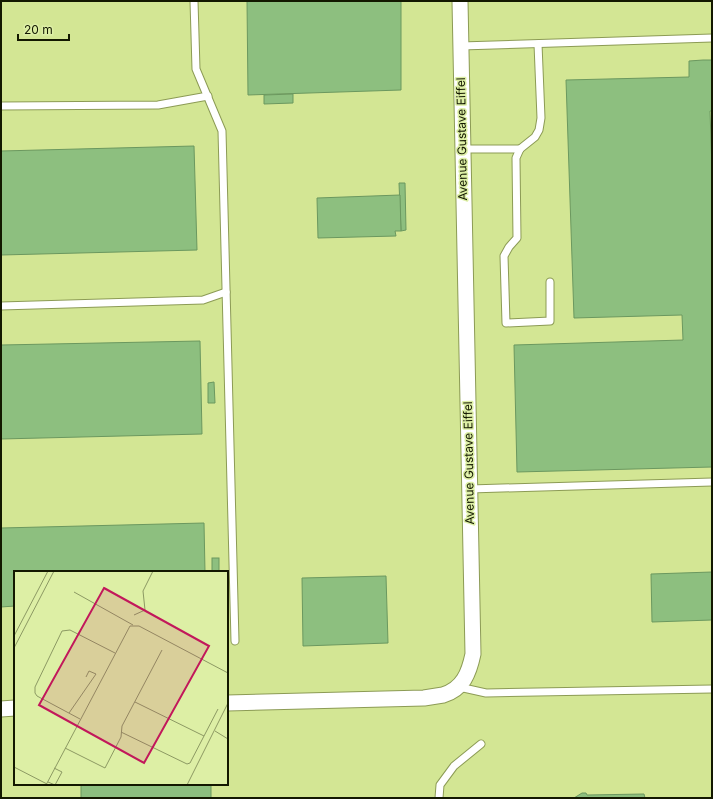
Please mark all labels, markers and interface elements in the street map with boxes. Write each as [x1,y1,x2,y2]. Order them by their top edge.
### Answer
scale bar [18,16,69,42]
text: 20 m [24,22,53,37]
street label: Avenue Gustave Eiffel [453,77,470,201]
street label: Avenue Gustave Eiffel [460,401,477,525]
inset map [14,571,228,785]

